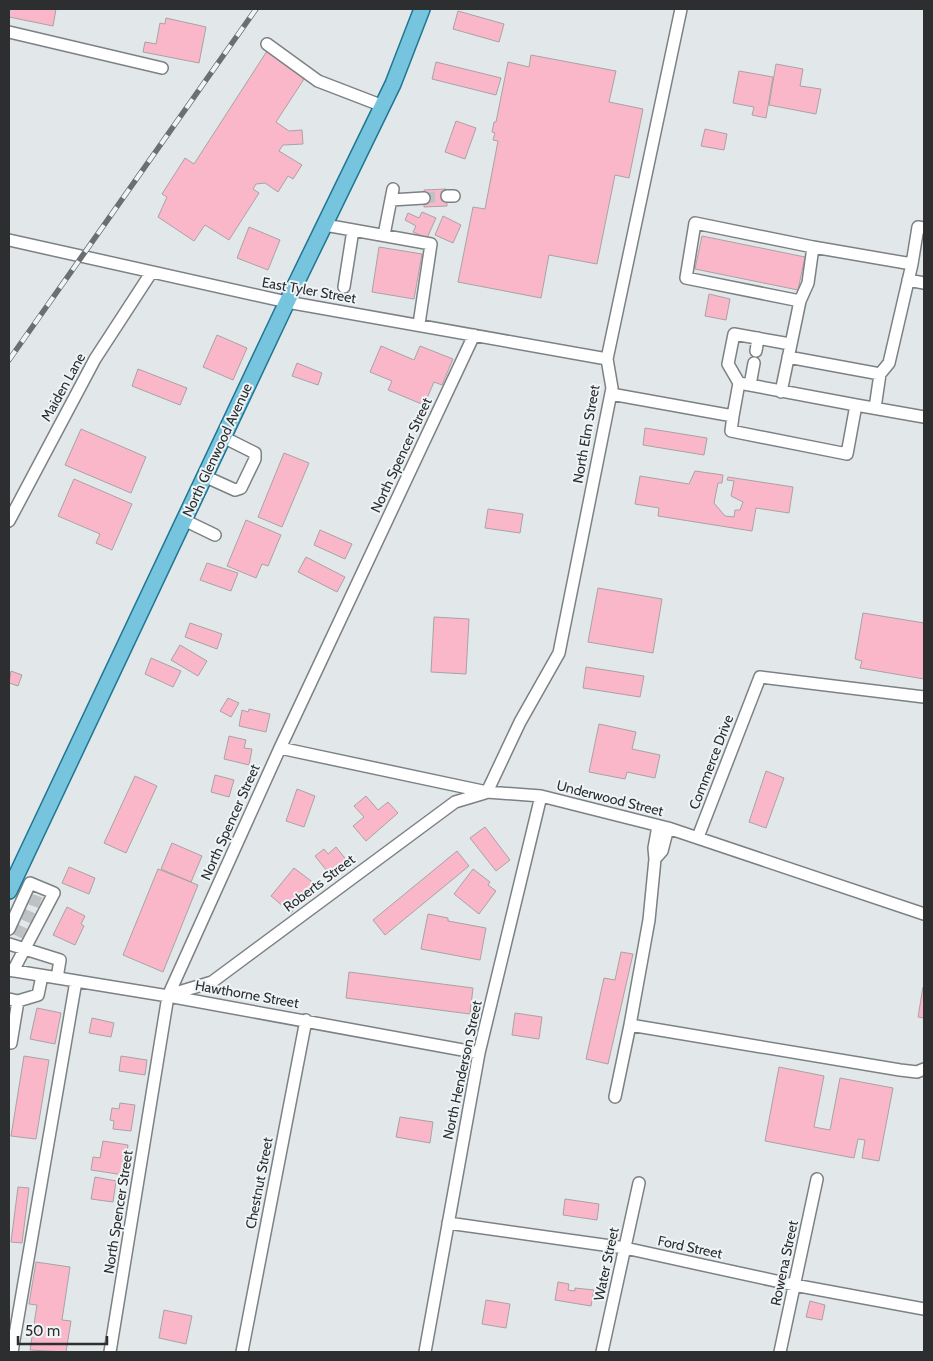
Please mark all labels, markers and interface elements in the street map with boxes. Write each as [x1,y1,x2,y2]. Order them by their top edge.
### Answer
street label: East Tyler Street [260,273,358,307]
street label: Maiden Lane [37,350,89,424]
street label: North Glenwood Avenue [178,380,256,520]
street label: North Elm Street [568,383,604,485]
street label: North Spencer Street [366,394,436,515]
street label: Commerce Drive [685,712,737,812]
street label: North Spencer Street [196,761,264,883]
street label: Underwood Street [555,776,666,820]
street label: Roberts Street [280,850,359,916]
street label: Hawthorne Street [194,976,301,1012]
street label: North Henderson Street [438,999,486,1141]
street label: Chestnut Street [241,1135,277,1230]
street label: North Spencer Street [99,1149,137,1275]
street label: Rowena Street [766,1218,802,1307]
street label: Water Street [589,1225,623,1302]
street label: Ford Street [656,1231,724,1263]
scale bar [18,1314,106,1346]
text: 50 m [25,1322,60,1340]

